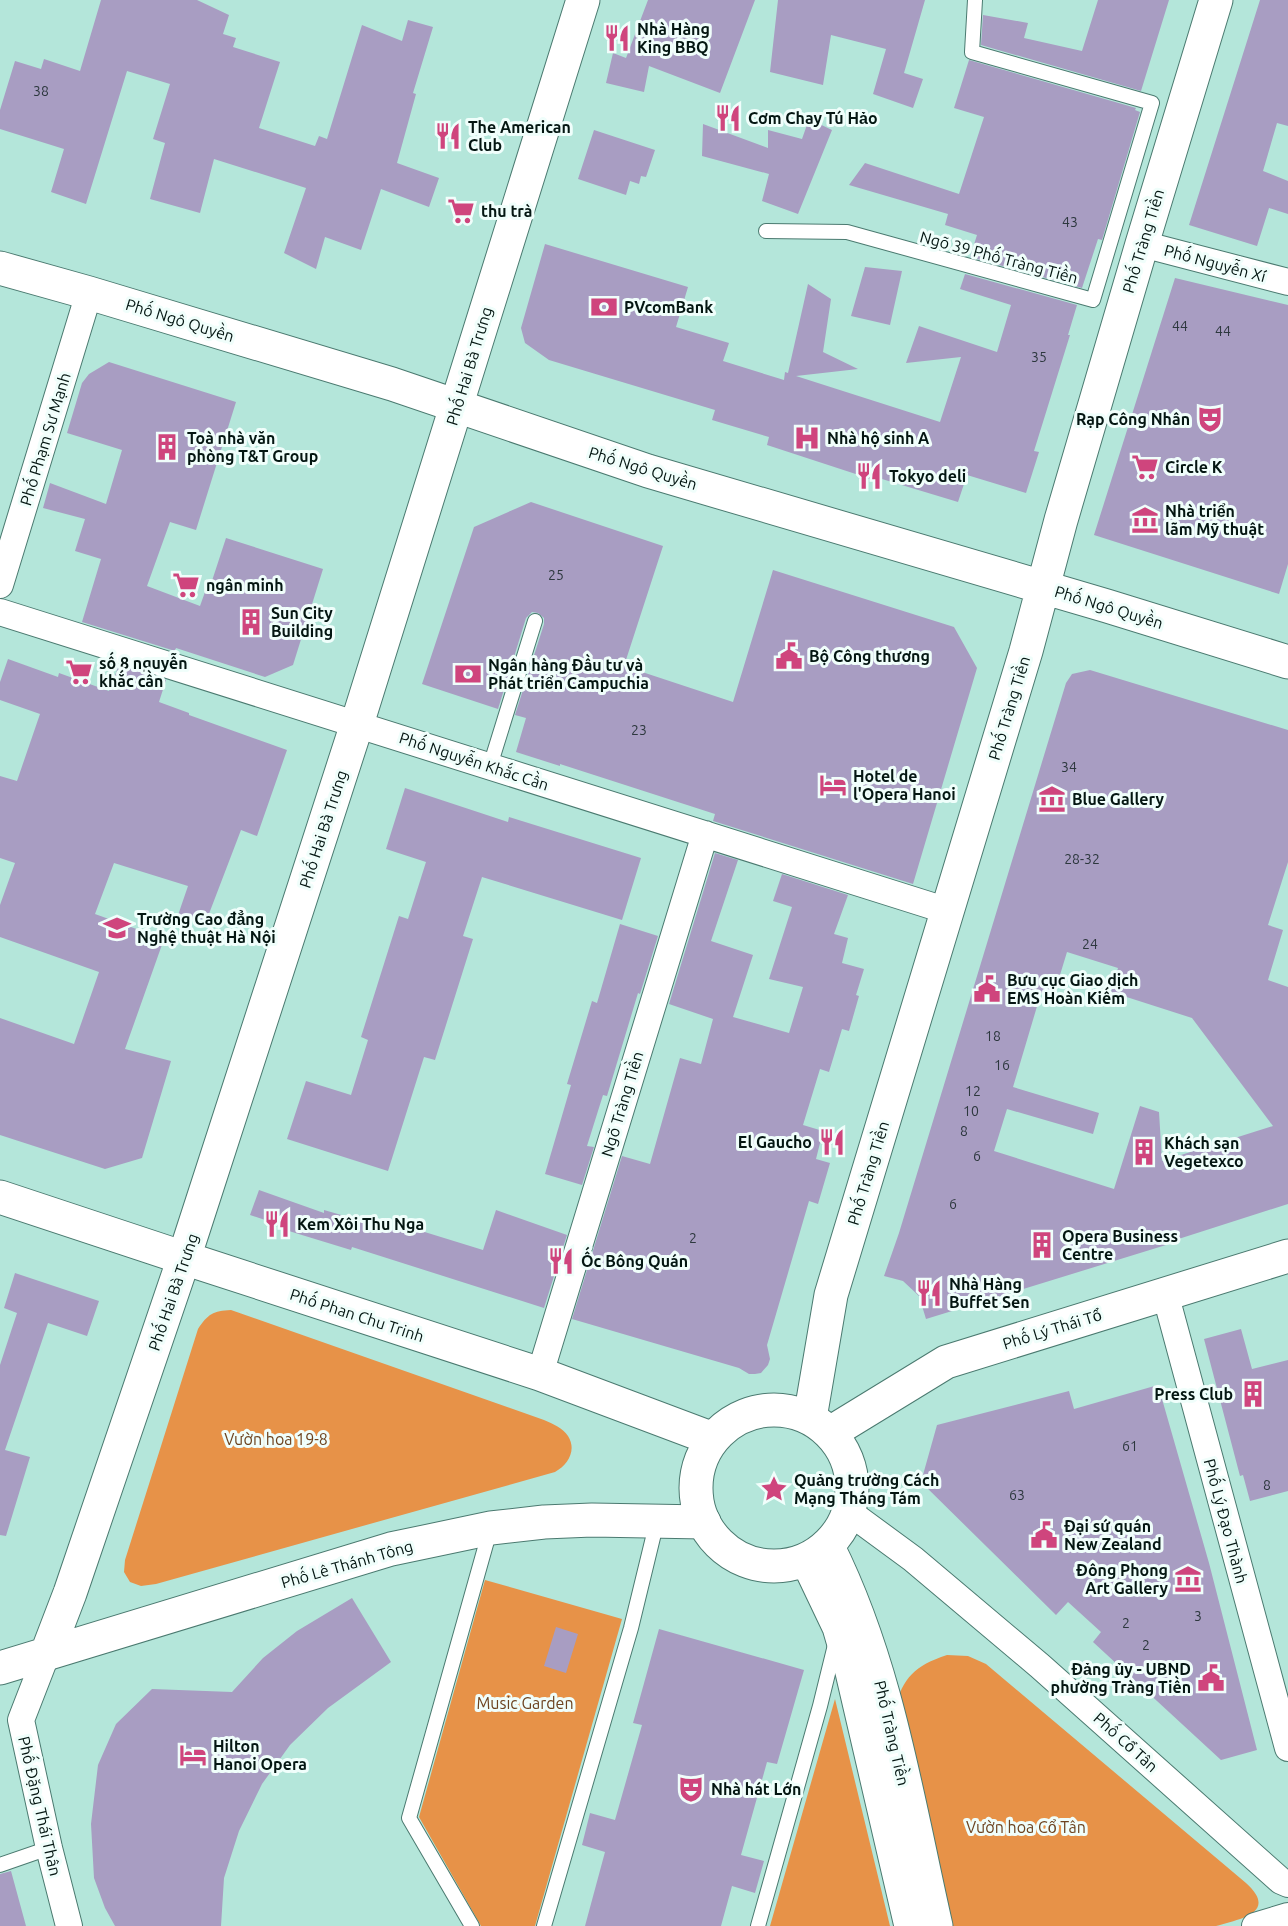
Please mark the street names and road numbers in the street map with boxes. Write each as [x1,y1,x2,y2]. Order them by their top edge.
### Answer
street label: Phố Tràng Tiền [1116,186,1167,295]
street label: Ngõ 39 Phố Tràng Tiền [918,224,1081,287]
street label: Phố Nguyễn Xí [1162,238,1270,286]
street label: Phố Ngô Quyền [124,292,237,345]
street label: Phố Hai Bà Trưng [440,304,496,427]
street label: Phố Phạm Sư Mạnh [13,370,74,508]
street label: Phố Ngô Quyền [587,440,700,493]
street label: Phố Ngô Quyền [1053,579,1166,632]
street label: Phố Tràng Tiền [982,653,1033,762]
street label: Phố Nguyễn Khắc Cần [397,726,552,794]
street label: Phố Hai Bà Trưng [293,767,351,890]
street label: Ngõ Tràng Tiền [595,1048,647,1159]
street label: Phố Tràng Tiền [841,1118,892,1227]
street label: Phố Hai Bà Trưng [142,1230,202,1353]
street label: Phố Phan Chu Trinh [288,1282,427,1345]
street label: Phố Lý Thái Tổ [999,1303,1104,1353]
street label: Phố Lý Đạo Thành [1201,1456,1254,1585]
street label: Phố Lê Thánh Tông [278,1534,415,1591]
street label: Phố Tràng Tiền [871,1678,916,1787]
street label: Phố Cổ Tân [1090,1706,1164,1775]
street label: Phố Đặng Thái Thân [15,1734,68,1878]

